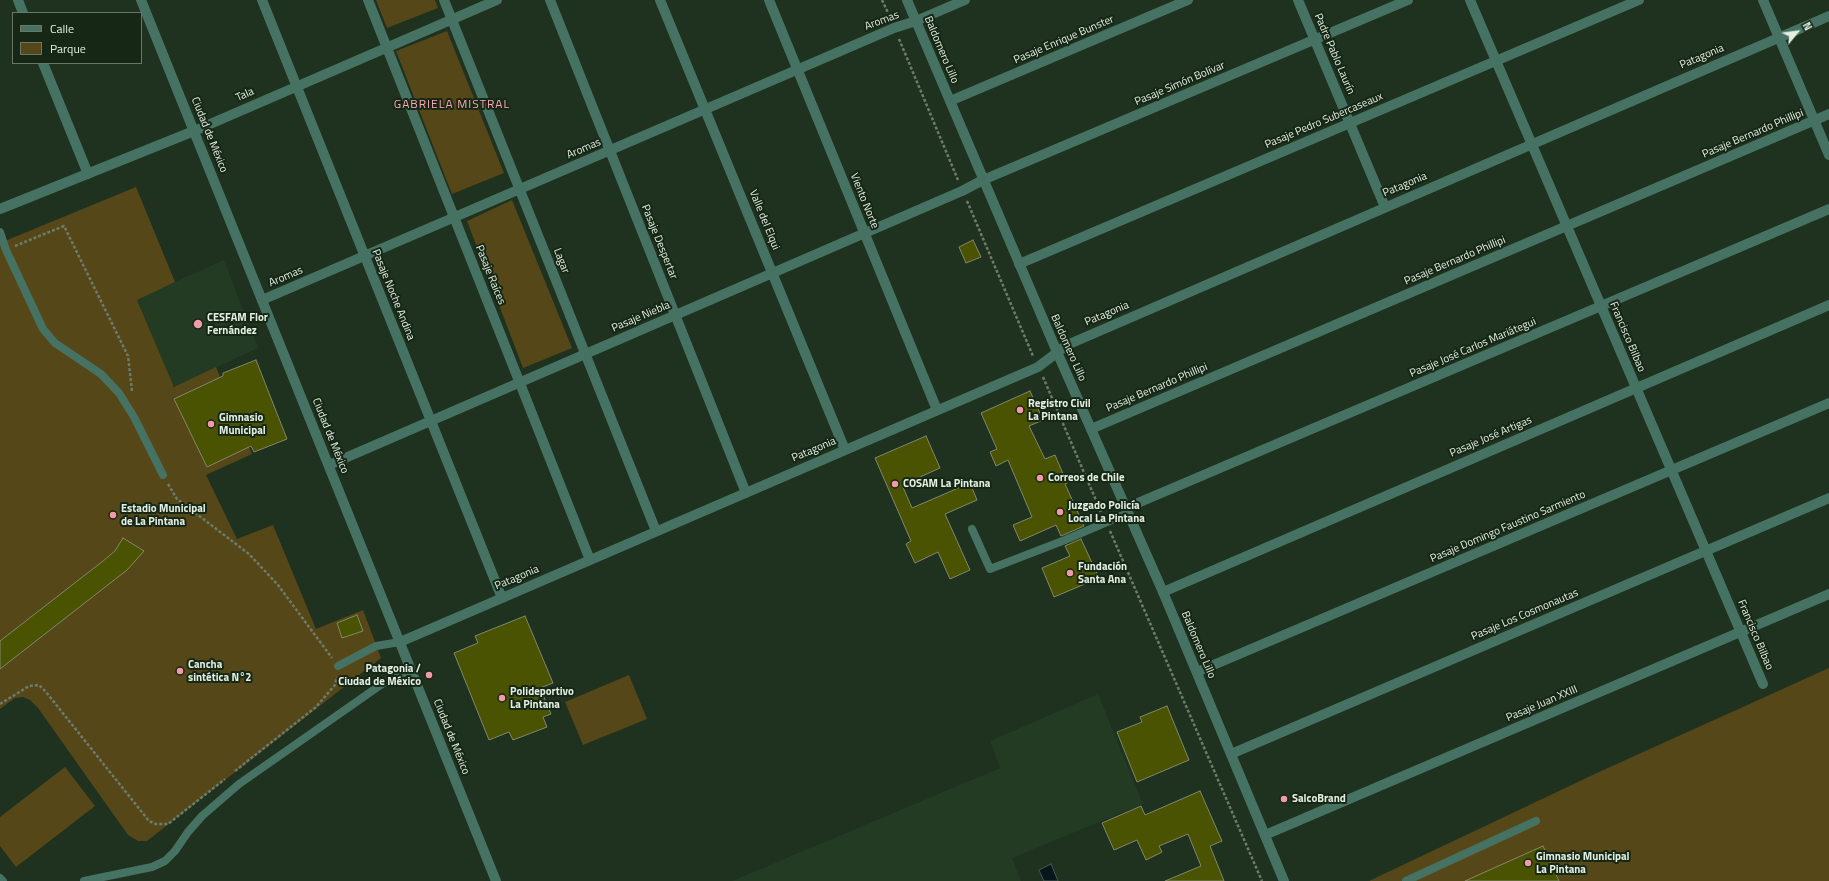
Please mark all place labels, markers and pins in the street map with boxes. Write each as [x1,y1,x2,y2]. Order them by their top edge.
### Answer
place label: CESFAM Flor Fernández [207,311,268,337]
marker: CESFAM Flor Fernández [192,318,204,330]
place label: Registro Civil La Pintana [1028,397,1091,423]
marker: Registro Civil La Pintana [1015,405,1025,415]
place label: Gimnasio Municipal [219,411,266,437]
marker: Gimnasio Municipal [206,419,216,429]
place label: Correos de Chile [1048,471,1125,485]
marker: Correos de Chile [1035,473,1045,483]
place label: COSAM La Pintana [903,477,990,491]
marker: COSAM La Pintana [890,479,900,489]
place label: Juzgado Policía Local La Pintana [1068,499,1145,525]
place label: Estadio Municipal de La Pintana [121,502,206,528]
marker: Juzgado Policía Local La Pintana [1055,507,1065,517]
marker: Estadio Municipal de La Pintana [108,510,118,520]
place label: Fundación Santa Ana [1078,560,1127,586]
marker: Fundación Santa Ana [1065,568,1075,578]
place label: Cancha sintética N°2 [188,658,251,684]
place label: Patagonia / Ciudad de México [338,662,421,688]
marker: Cancha sintética N°2 [175,666,185,676]
marker: Patagonia / Ciudad de México [424,670,434,680]
place label: Polideportivo La Pintana [510,685,574,711]
marker: Polideportivo La Pintana [497,693,507,703]
place label: SalcoBrand [1292,792,1346,806]
marker: SalcoBrand [1279,794,1289,804]
place label: Gimnasio Municipal La Pintana [1536,850,1630,876]
marker: Gimnasio Municipal La Pintana [1523,858,1533,868]

